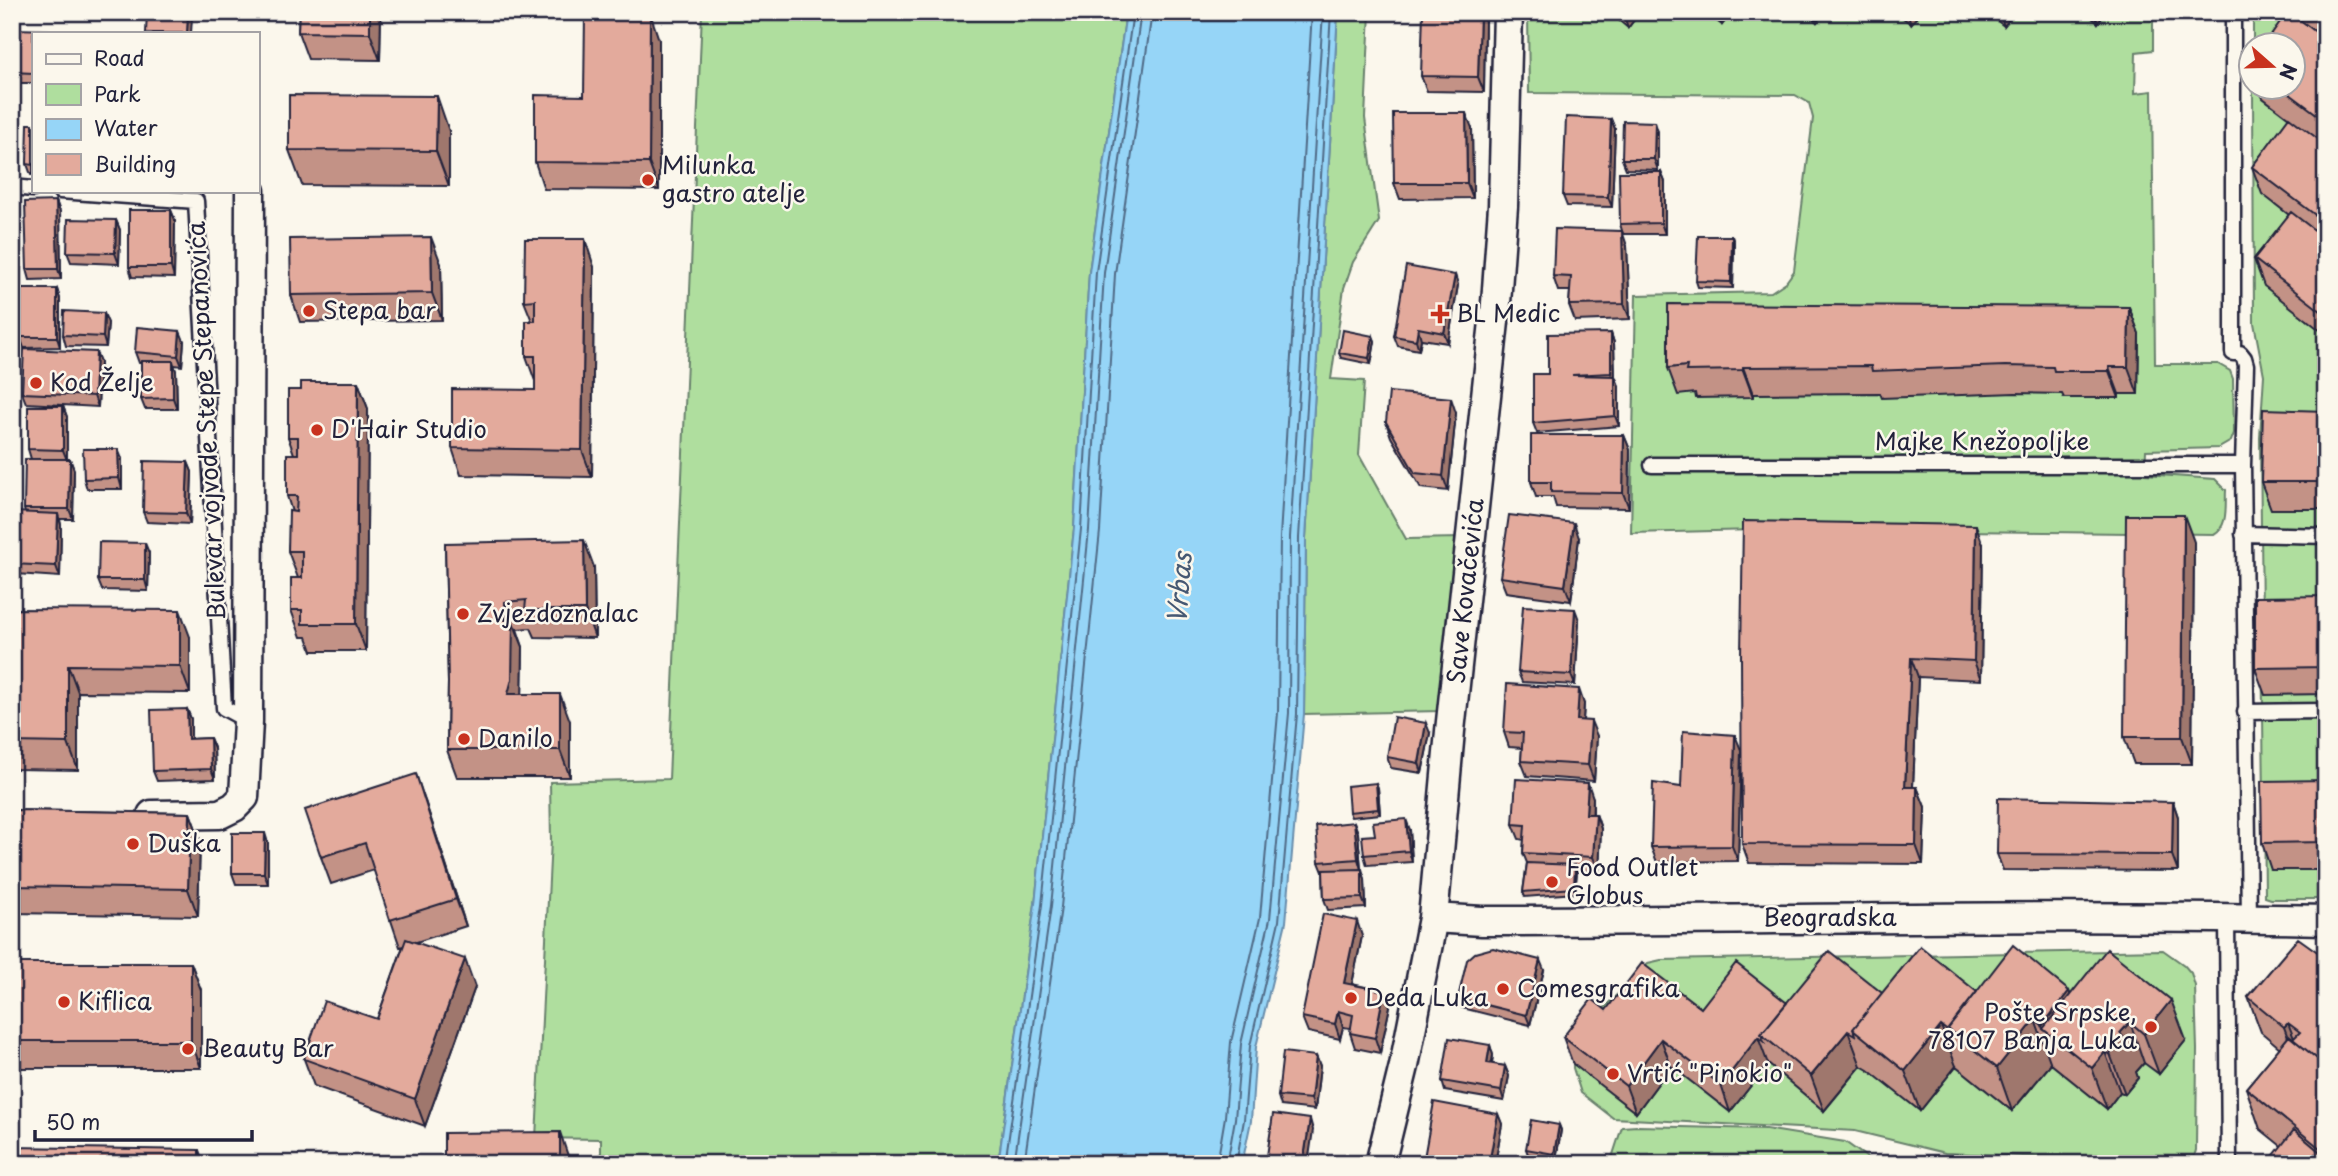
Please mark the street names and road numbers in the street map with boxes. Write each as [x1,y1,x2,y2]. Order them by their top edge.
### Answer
street label: Bulevar vojvode Stepe Stepanovića [177,221,233,622]
street label: Majke Knežopoljke [1875,422,2089,458]
street label: Save Kovačevića [1436,496,1492,685]
street label: Beogradska [1763,898,1897,934]

